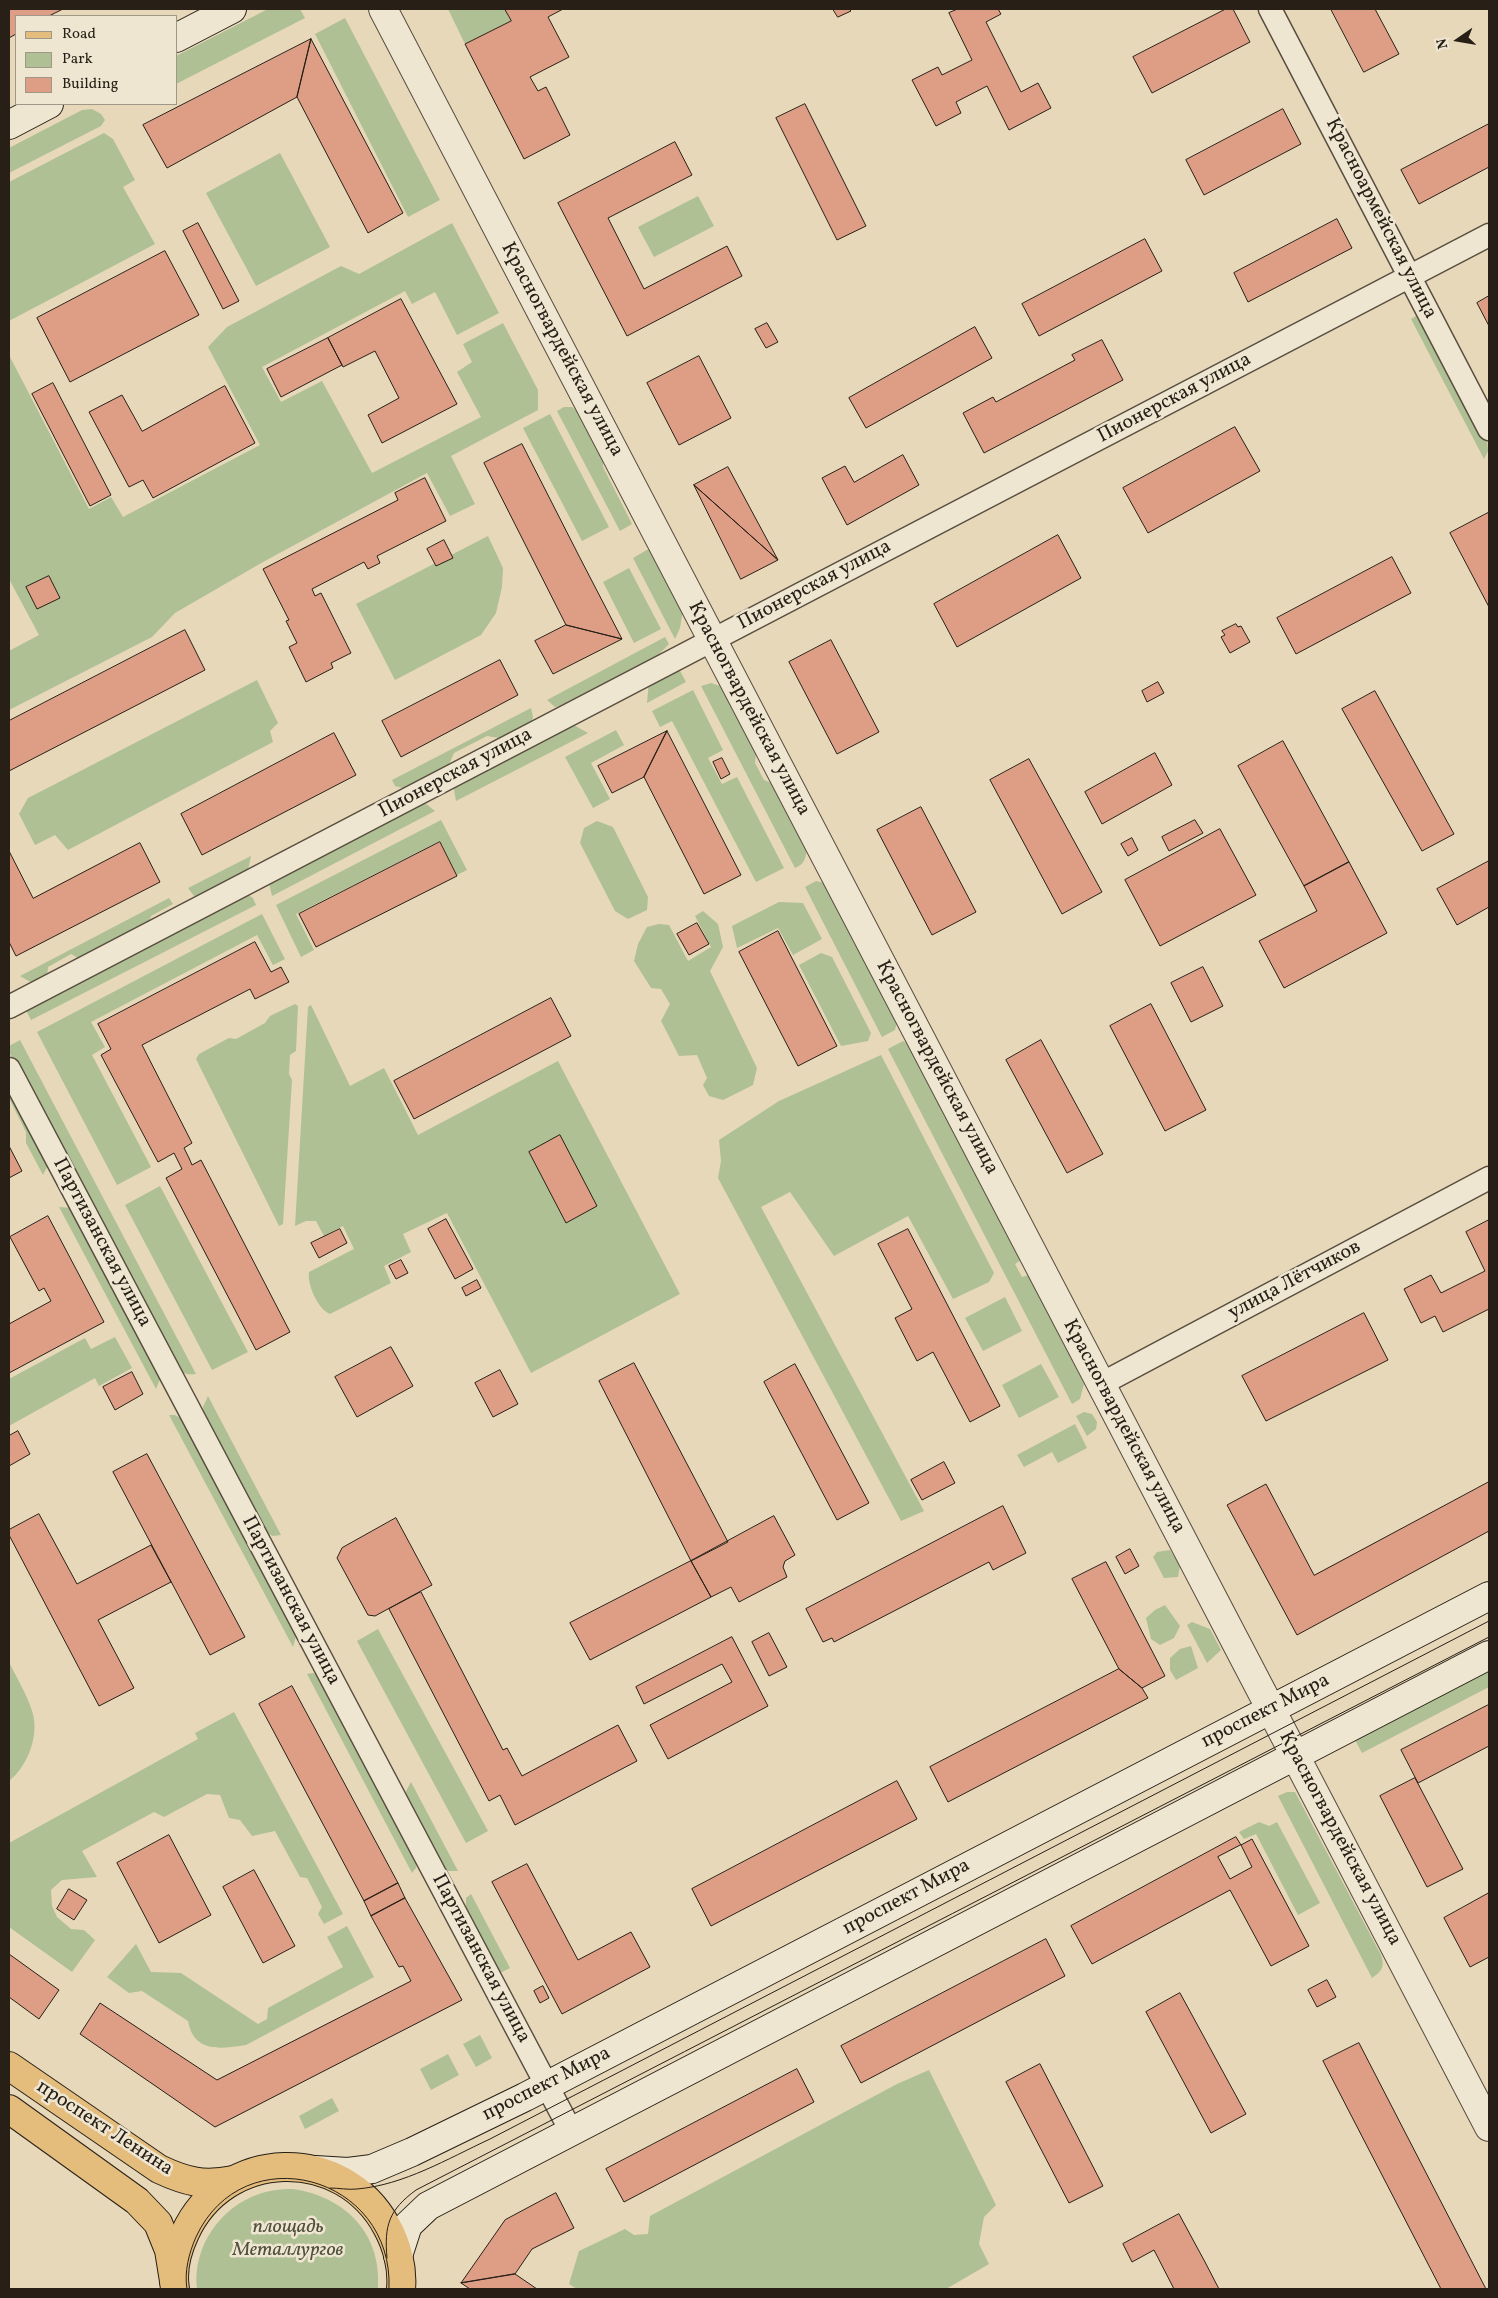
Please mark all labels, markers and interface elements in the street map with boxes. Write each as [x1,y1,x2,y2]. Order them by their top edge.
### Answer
legend [15,15,178,105]
north arrow [1433,15,1483,65]
text: Road [62,24,96,45]
text: N [1432,36,1453,51]
text: Park [62,49,93,70]
text: Building [62,74,118,95]
street label: Красноармейская улица [1319,115,1441,323]
street label: Красногвардейская улица [494,239,628,461]
street label: Пионерская улица [1094,348,1256,450]
street label: Пионерская улица [734,535,896,637]
street label: Красногвардейская улица [681,598,815,820]
street label: Пионерская улица [375,723,537,825]
street label: Красногвардейская улица [869,957,1003,1179]
street label: Партизанская улица [46,1154,156,1332]
street label: улица Лётчиков [1225,1236,1365,1326]
street label: Красногвардейская улица [1056,1316,1190,1538]
street label: Партизанская улица [235,1512,345,1690]
street label: проспект Мира [1198,1669,1334,1755]
street label: Красногвардейская улица [1272,1728,1406,1950]
street label: проспект Мира [839,1854,975,1942]
street label: Партизанская улица [425,1870,535,2048]
street label: проспект Мира [479,2042,615,2128]
street label: проспект Ленина [31,2076,177,2182]
park label: площадь Металлургов [232,2216,344,2263]

